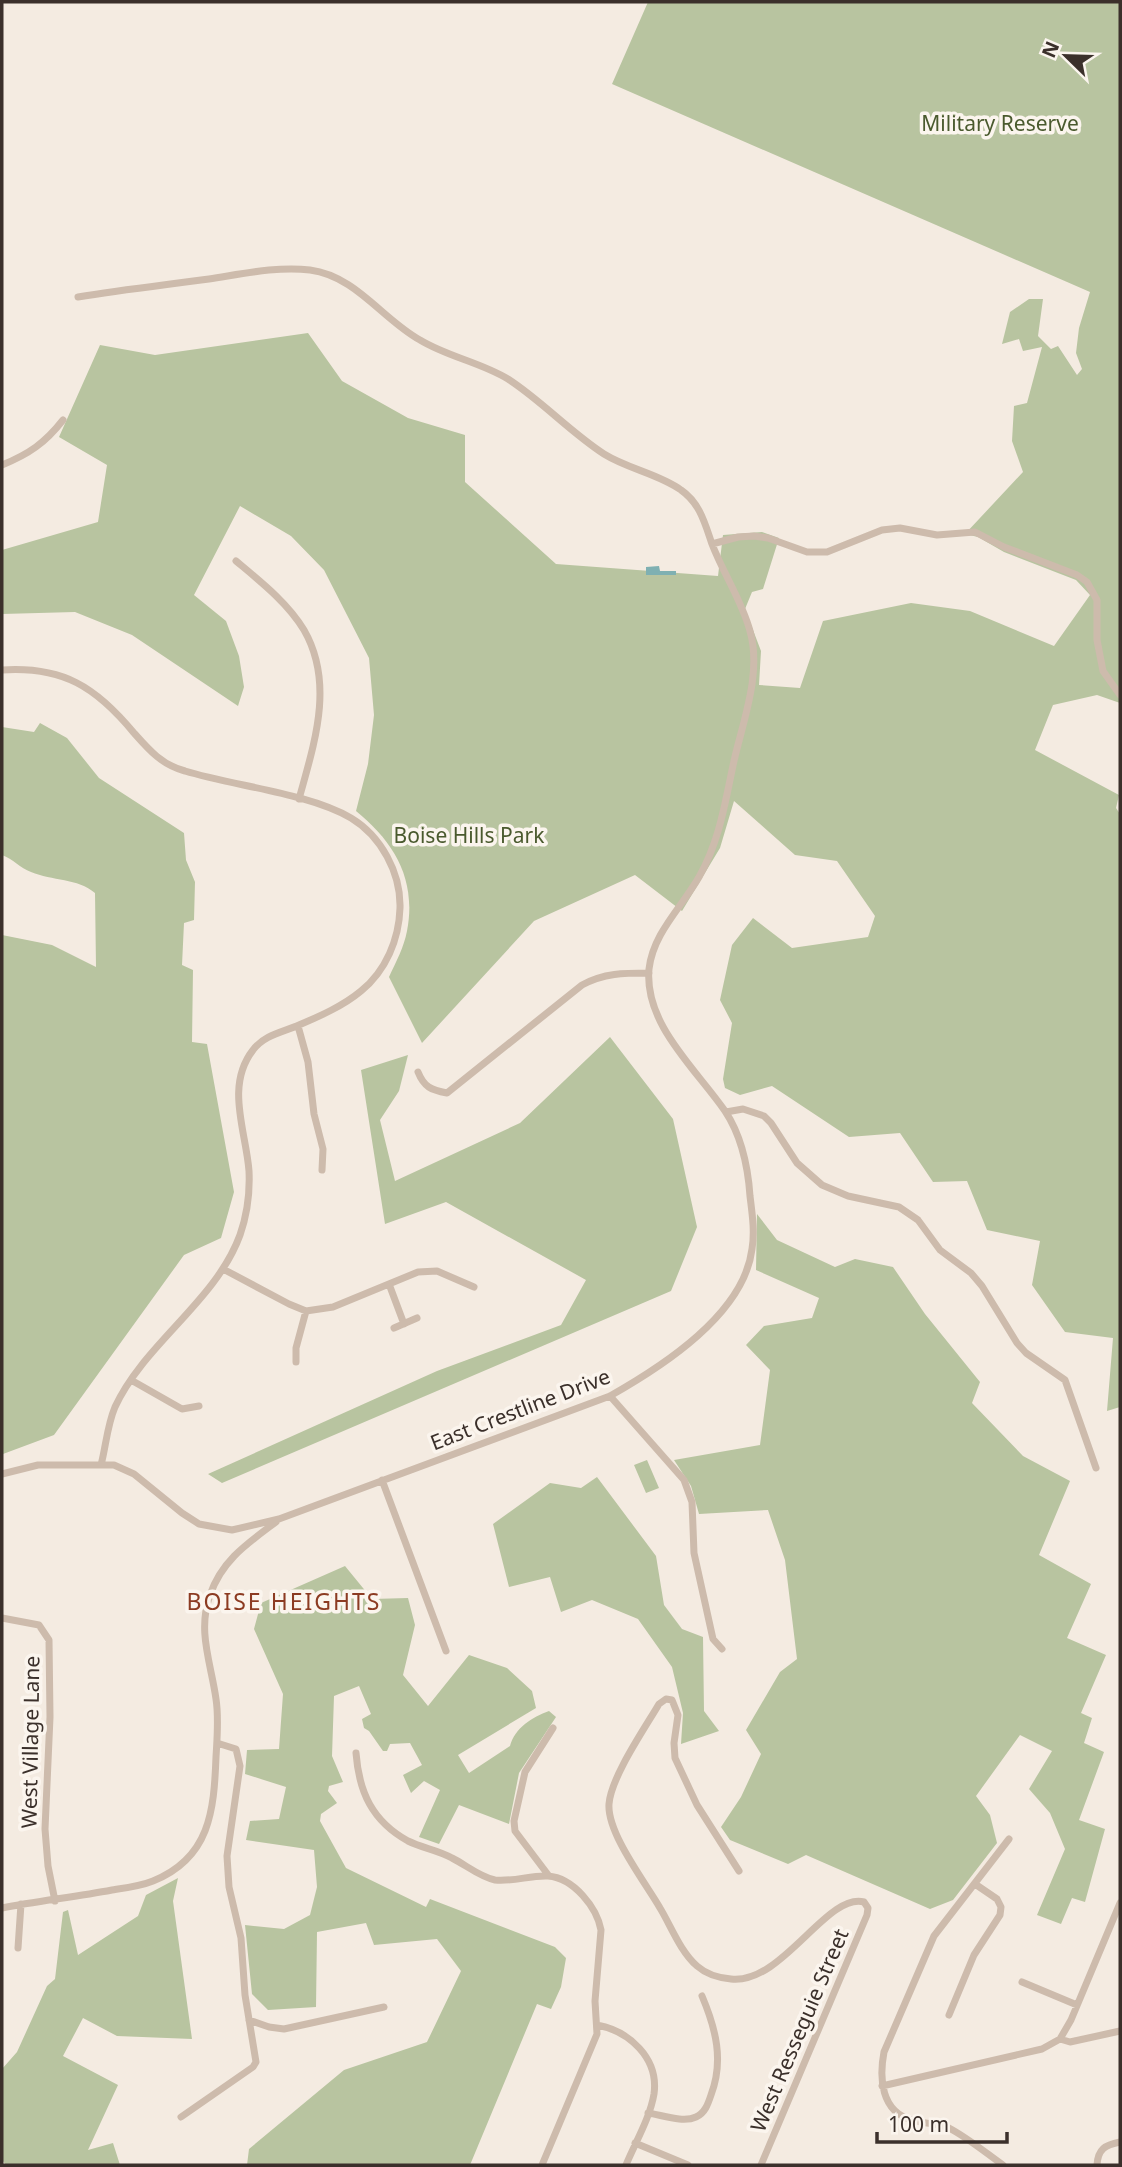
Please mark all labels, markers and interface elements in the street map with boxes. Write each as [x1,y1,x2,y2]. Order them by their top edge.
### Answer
north arrow [1031,21,1101,91]
text: N [1035,37,1065,62]
park label: Military Reserve [921,109,1079,137]
park label: Boise Hills Park [394,821,545,849]
street label: East Crestline Drive [426,1362,614,1456]
district label: BOISE HEIGHTS [187,1585,381,1617]
street label: West Village Lane [14,1656,46,1828]
street label: West Resseguie Street [743,1924,855,2136]
scale bar [877,2100,1006,2144]
text: 100 m [888,2110,949,2138]

